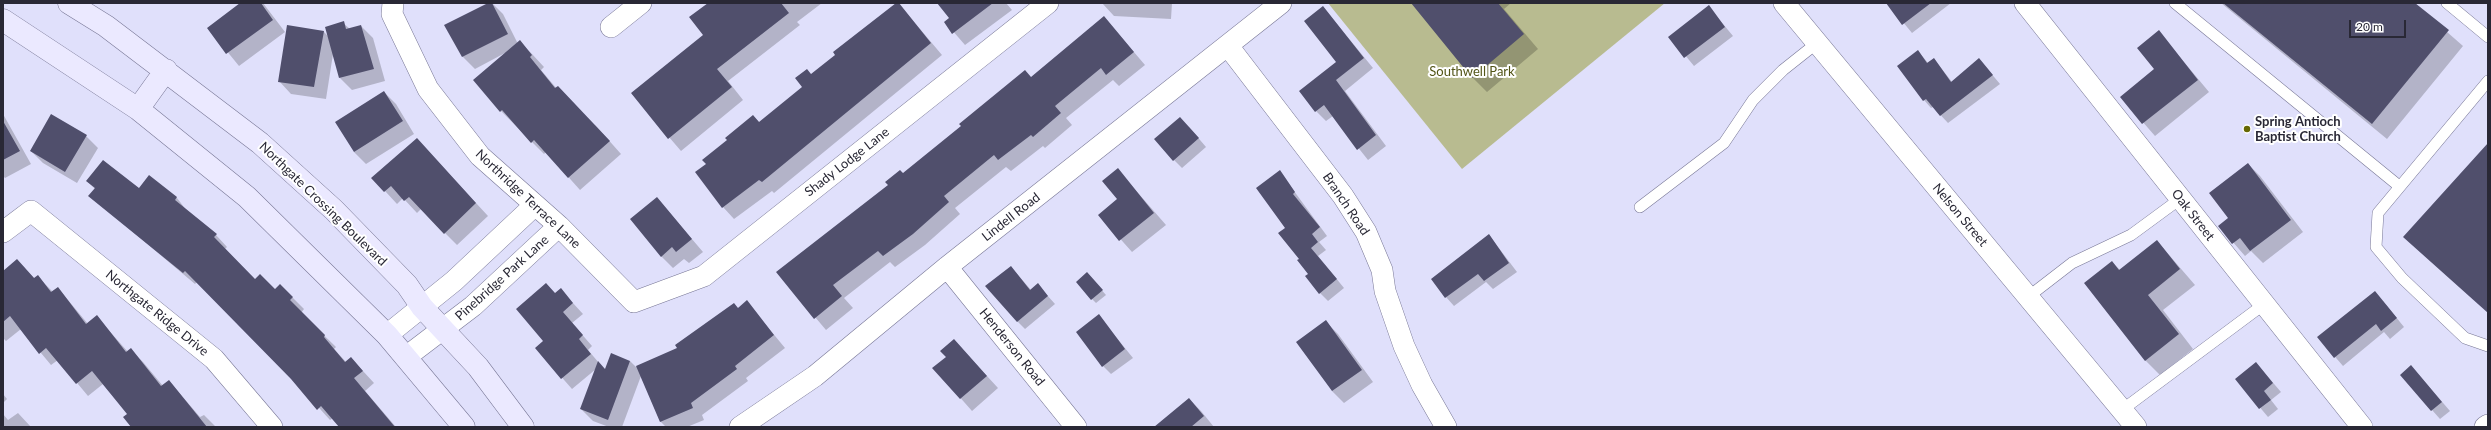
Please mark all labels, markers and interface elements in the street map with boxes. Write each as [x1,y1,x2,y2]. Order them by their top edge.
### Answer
scale bar [2351,12,2408,38]
text: 20 m [2356,19,2383,34]
park label: Southwell Park [1429,64,1515,80]
place label: Spring Antioch Baptist Church [2255,114,2341,145]
street label: Shady Lodge Lane [802,124,892,200]
marker: Spring Antioch Baptist Church [2242,124,2252,134]
street label: Northgate Crossing Boulevard [256,139,390,269]
street label: Northridge Terrace Lane [472,146,584,252]
street label: Branch Road [1319,170,1373,238]
street label: Nelson Street [1929,180,1991,250]
street label: Oak Street [2168,186,2218,244]
street label: Lindell Road [979,189,1043,245]
street label: Pinebridge Park Lane [452,232,552,324]
street label: Northgate Ridge Drive [102,267,212,359]
street label: Henderson Road [976,305,1048,389]

